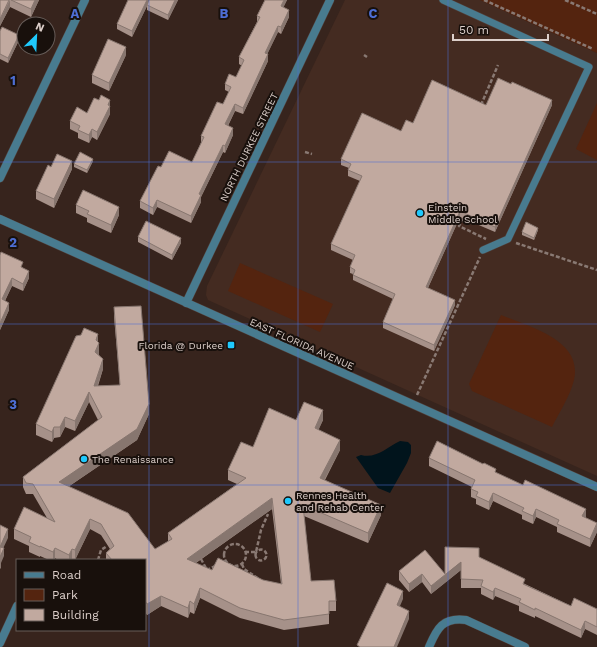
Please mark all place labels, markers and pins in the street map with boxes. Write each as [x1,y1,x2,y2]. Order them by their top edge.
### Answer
place label: Einstein Middle School [428,202,497,225]
marker: Einstein Middle School [415,208,425,218]
place label: Florida @ Durkee [139,340,223,351]
marker: Florida @ Durkee [226,340,236,350]
marker: The Renaissance [79,454,89,464]
place label: The Renaissance [92,454,174,465]
place label: Rennes Health and Rehab Center [296,490,384,513]
marker: Rennes Health and Rehab Center [283,496,293,506]

